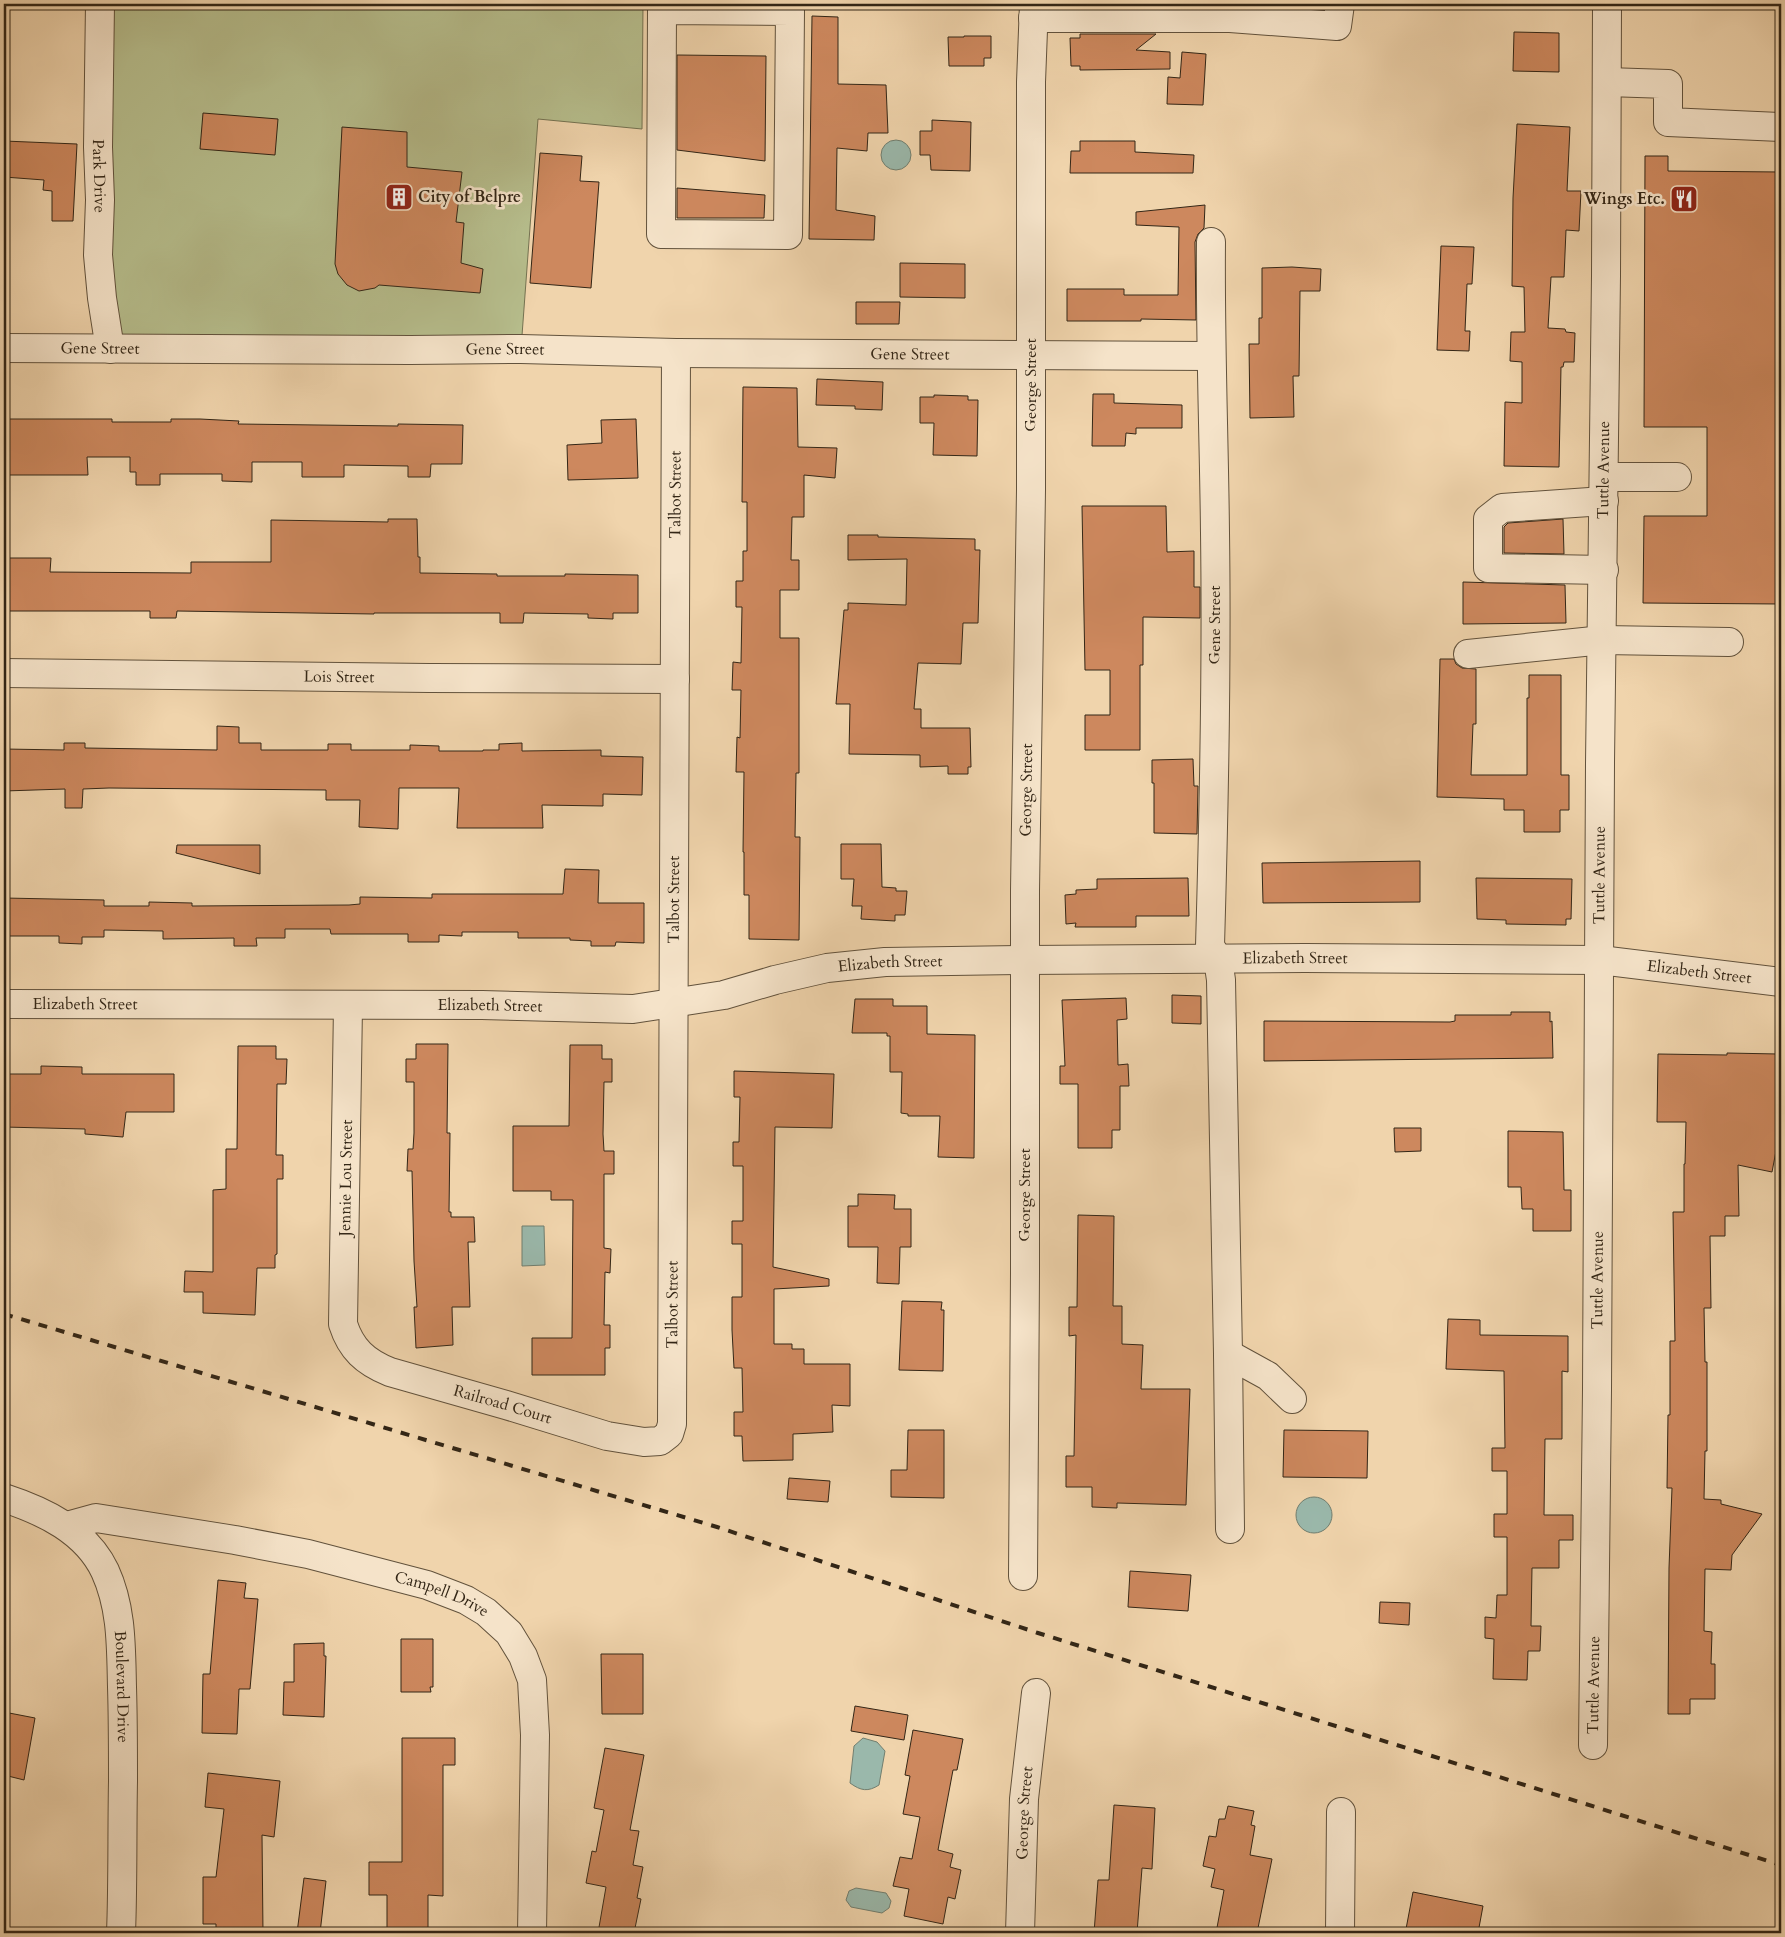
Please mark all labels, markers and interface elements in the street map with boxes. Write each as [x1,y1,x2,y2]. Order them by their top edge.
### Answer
street label: Park Drive [87,139,111,213]
building icon: City of Belpre [384,182,414,212]
restaurant icon: Wings Etc. [1669,184,1699,214]
place label: City of Belpre [418,186,521,208]
place label: Wings Etc. [1582,188,1665,210]
street label: Gene Street [60,337,140,360]
street label: Gene Street [465,338,545,361]
street label: George Street [1020,338,1042,432]
street label: Gene Street [870,343,950,366]
street label: Tuttle Avenue [1592,421,1615,519]
street label: Talbot Street [664,451,687,538]
street label: Gene Street [1204,585,1226,665]
street label: Lois Street [303,666,375,688]
street label: George Street [1015,743,1038,837]
street label: Tuttle Avenue [1588,826,1611,924]
street label: Talbot Street [663,856,685,943]
street label: Elizabeth Street [1242,947,1348,969]
street label: Elizabeth Street [837,950,943,978]
street label: Elizabeth Street [1646,955,1753,989]
street label: Elizabeth Street [32,993,138,1015]
street label: Elizabeth Street [437,994,543,1018]
street label: Jennie Lou Street [334,1119,358,1239]
street label: George Street [1014,1148,1036,1242]
street label: Tuttle Avenue [1586,1231,1609,1329]
street label: Talbot Street [661,1261,684,1348]
street label: Railroad Court [451,1380,554,1429]
street label: Campell Drive [392,1566,493,1622]
street label: Boulevard Drive [109,1630,134,1743]
street label: Tuttle Avenue [1582,1636,1605,1734]
street label: George Street [1011,1765,1039,1860]

